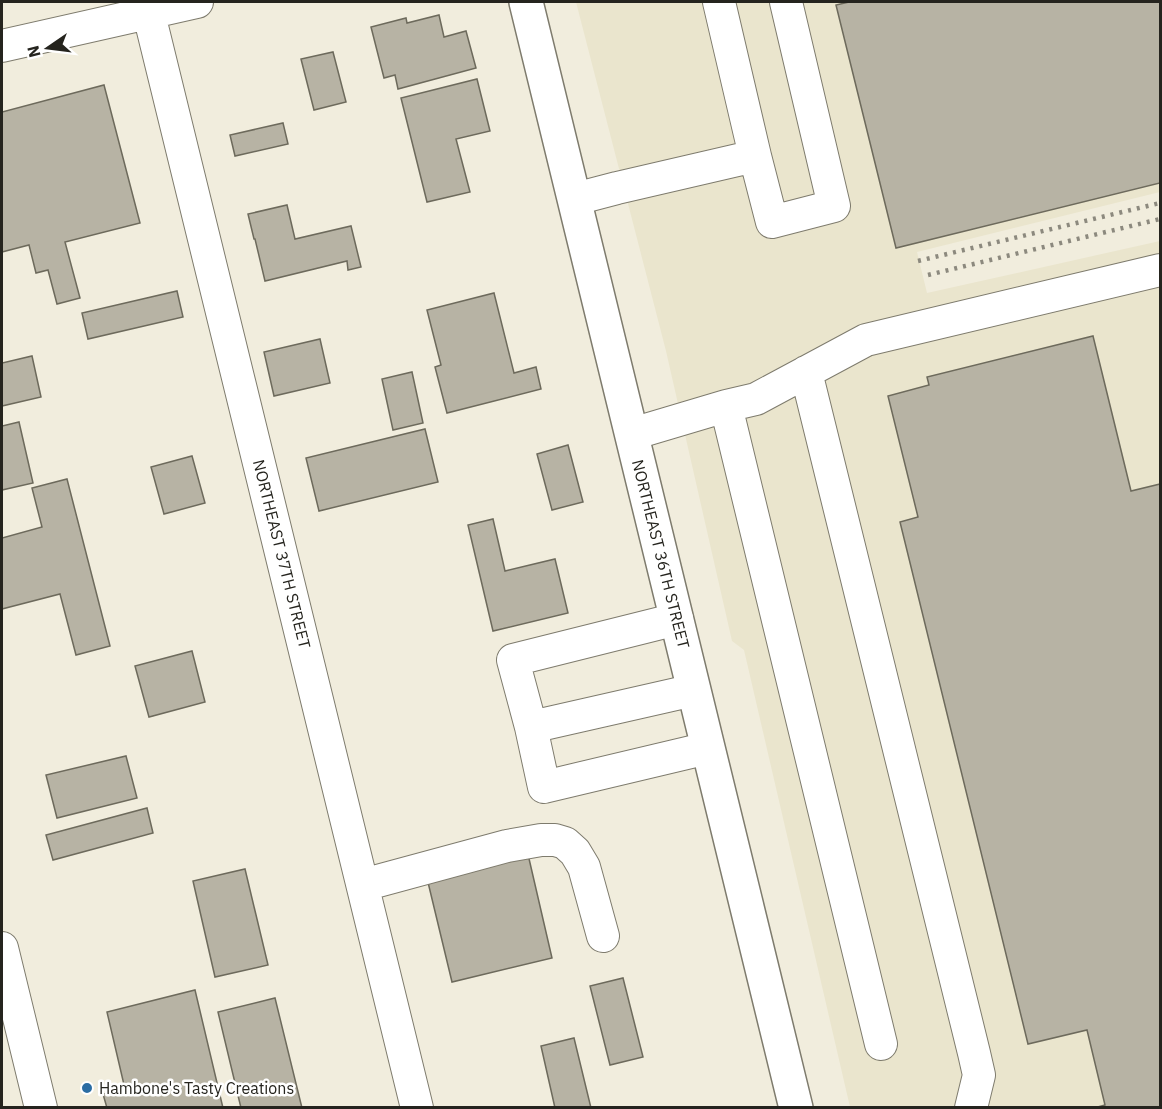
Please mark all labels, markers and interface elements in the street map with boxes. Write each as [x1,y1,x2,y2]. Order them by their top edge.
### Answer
north arrow [18,18,78,78]
text: N [22,44,45,60]
street label: NORTHEAST 37TH STREET [249,457,315,651]
street label: NORTHEAST 36TH STREET [628,457,694,651]
place label: Hambone's Tasty Creations [99,1078,294,1098]
marker: Hambone's Tasty Creations [80,1081,94,1095]

